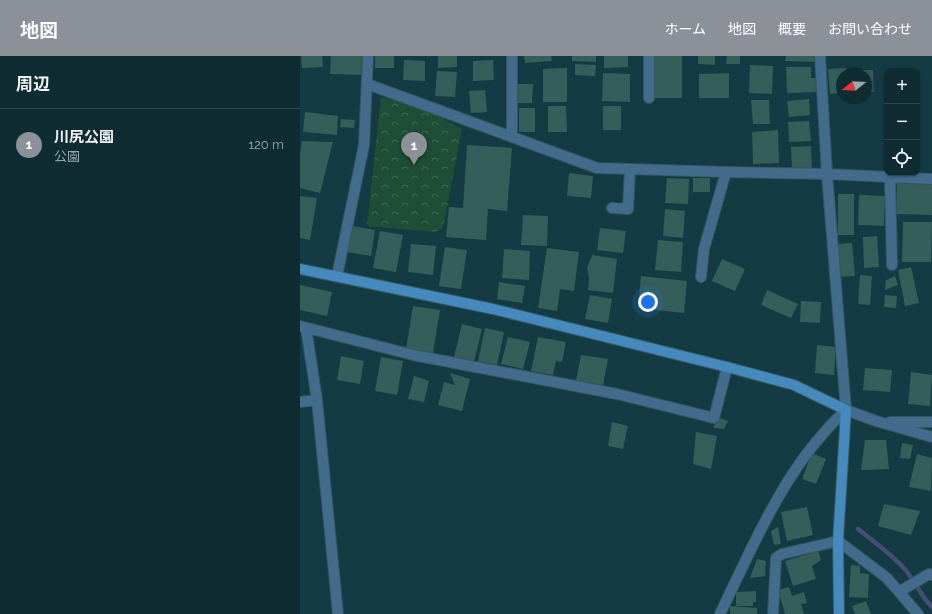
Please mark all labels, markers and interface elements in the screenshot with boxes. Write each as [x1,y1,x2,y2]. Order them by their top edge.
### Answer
text: 地図 [20,19,58,41]
text: ホーム [664,21,706,37]
text: 地図 [728,21,756,37]
text: 概要 [778,21,806,37]
text: お問い合わせ [828,21,912,37]
north arrow [836,68,872,104]
map controls [884,68,920,176]
button: + [884,68,920,104]
text: 周辺 [16,74,50,94]
button: − [884,104,920,140]
text: 川尻公園 [54,128,114,146]
pin: 1 [401,132,427,165]
text: 1 [26,137,32,152]
text: 120 m [248,137,284,152]
button: locate [884,140,920,176]
text: 公園 [54,149,80,164]
your location [638,292,658,312]

